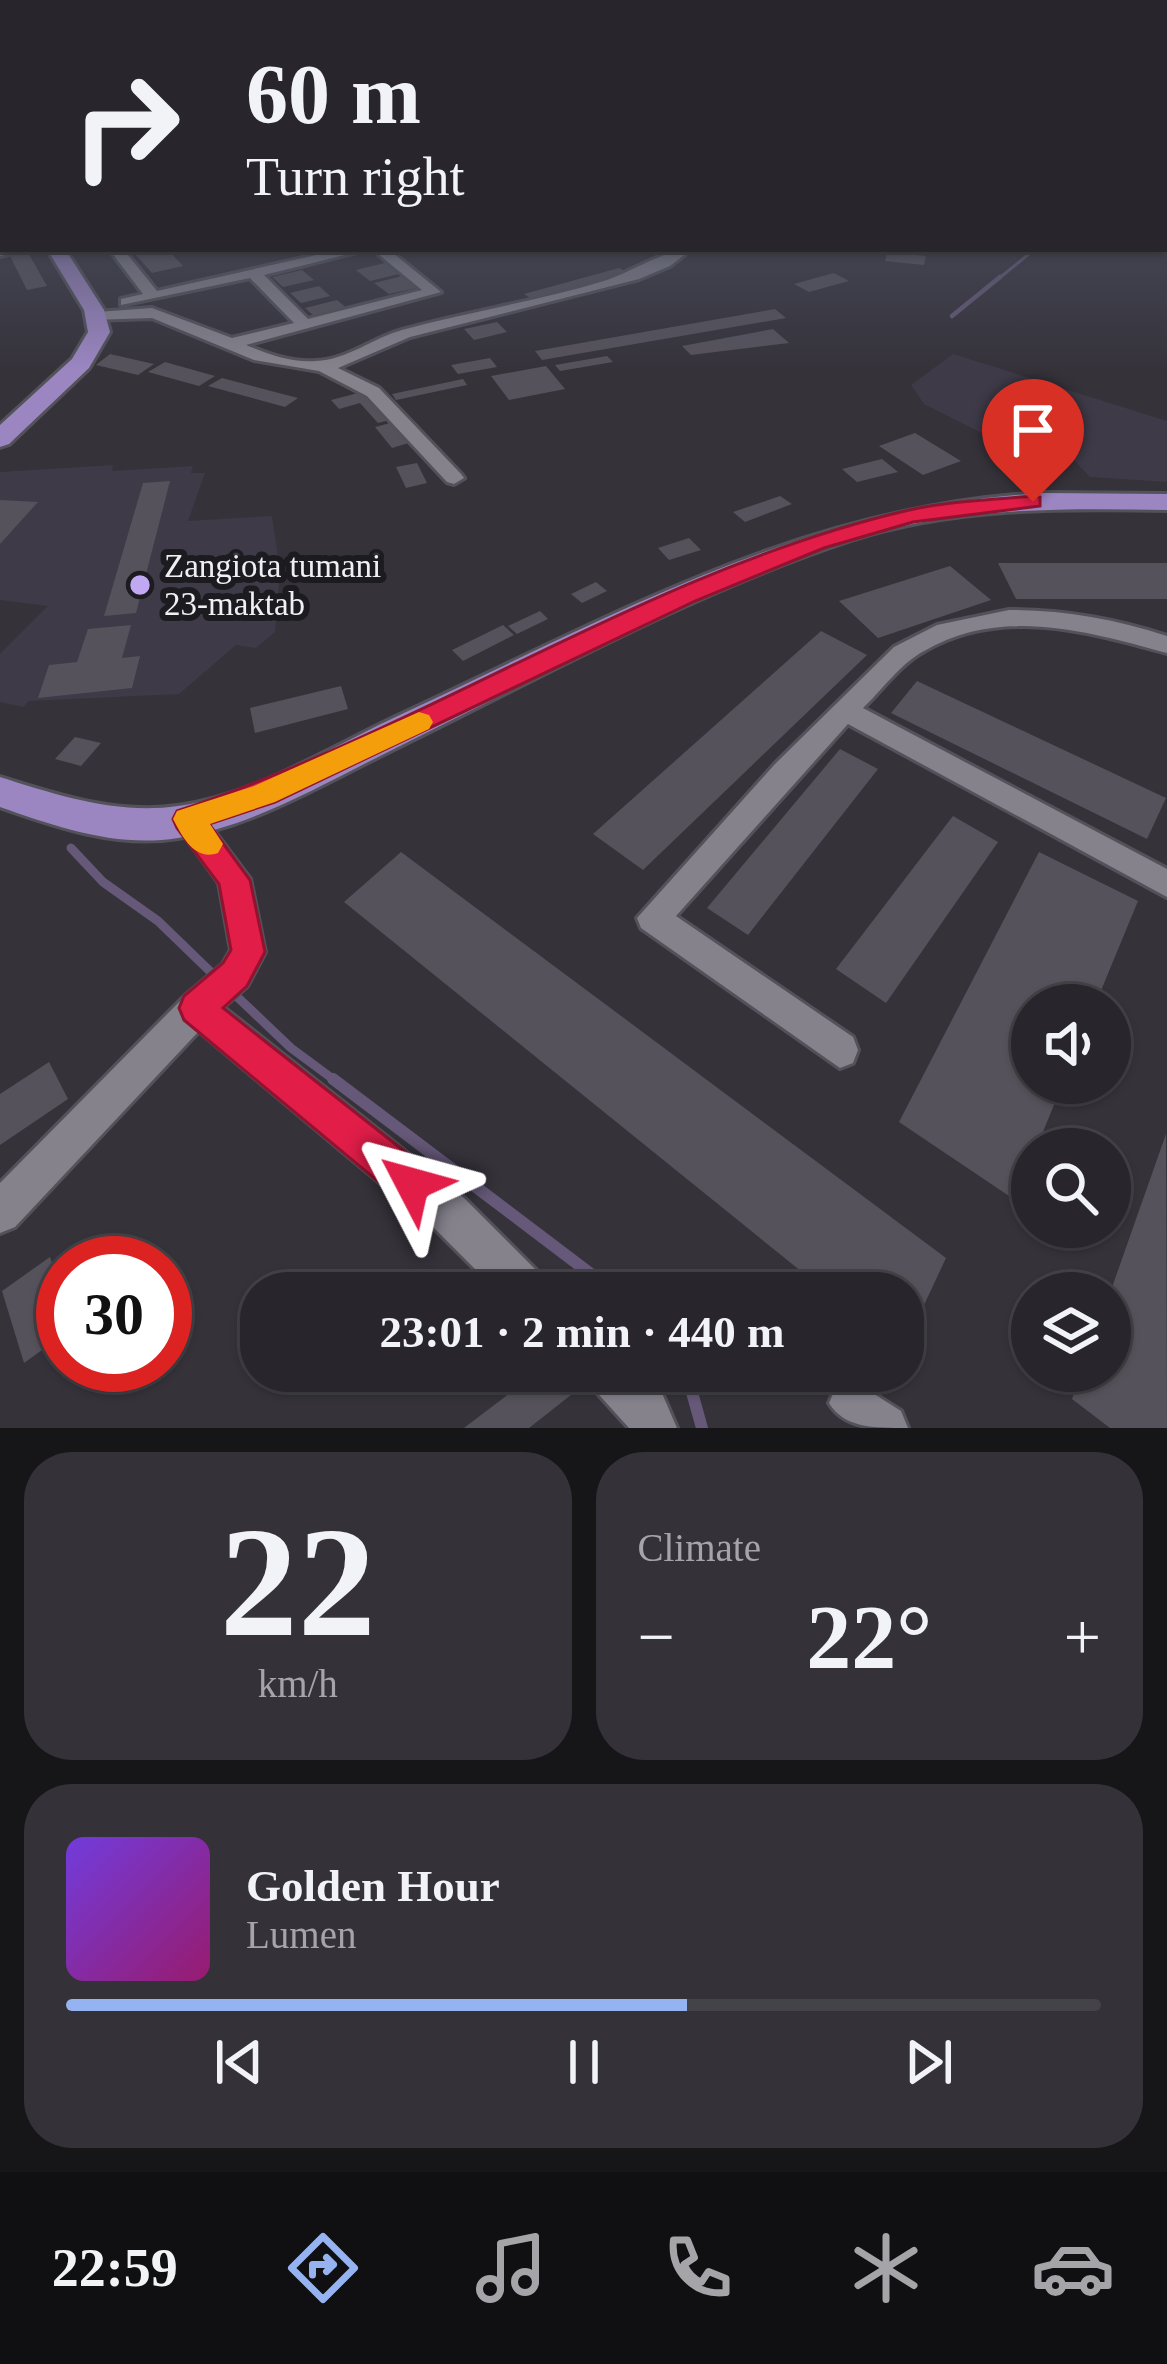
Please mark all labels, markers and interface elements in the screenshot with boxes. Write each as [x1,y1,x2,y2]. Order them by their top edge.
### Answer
icon: right [48,48,204,204]
text: 60 m [246,48,421,141]
text: Turn right [246,147,465,207]
pin [982,379,1084,502]
icon: arrive [1000,397,1066,463]
place label: Zangiota tumani 23-maktab [164,548,381,622]
marker: Zangiota tumani 23-maktab [127,572,153,598]
map controls [1011,984,1131,1392]
button: sound [1011,984,1131,1104]
position arrow [349,1121,475,1247]
button: search [1011,1128,1131,1248]
speed limit sign: 30 [36,1236,192,1392]
button: layers [1011,1272,1131,1392]
text: 23:01 · 2 min · 440 m [380,1307,785,1357]
text: 22 [220,1496,376,1669]
text: Climate [638,1526,761,1569]
text: 22° [806,1588,932,1687]
text: − [638,1600,675,1673]
text: + [1064,1600,1101,1673]
text: km/h [258,1662,338,1705]
text: Golden Hour [246,1861,500,1911]
text: Lumen [246,1913,356,1956]
icon: previous [206,2029,272,2095]
icon: pause [551,2029,617,2095]
icon: next [896,2029,962,2095]
icon: directions [281,2226,365,2310]
icon: music [469,2226,553,2310]
icon: phone [656,2226,740,2310]
icon: climate [844,2226,928,2310]
icon: car [1031,2226,1115,2310]
text: 22:59 [52,2238,178,2298]

